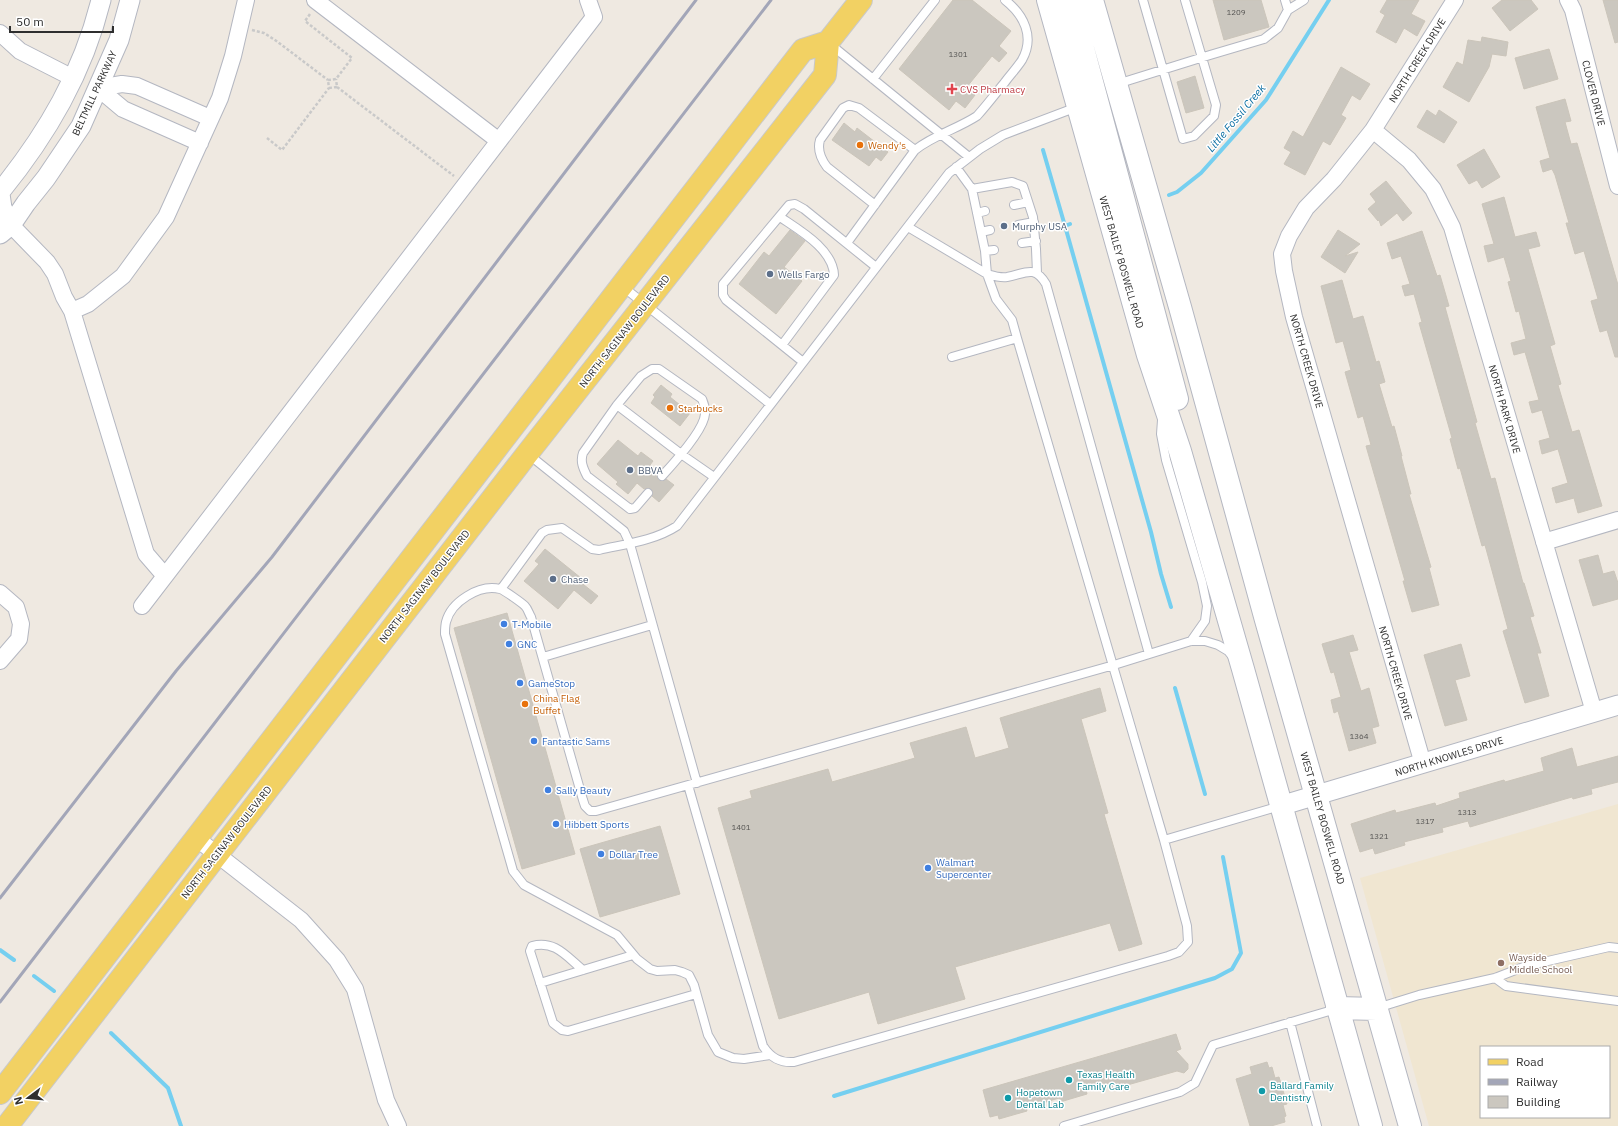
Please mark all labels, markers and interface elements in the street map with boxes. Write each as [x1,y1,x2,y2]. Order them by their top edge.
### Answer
house number: 1209 [1226,7,1246,17]
scale bar [10,8,113,34]
text: 50 m [16,14,44,29]
street label: NORTH CREEK DRIVE [1386,15,1449,105]
street label: BELTMILL PARKWAY [69,49,120,138]
house number: 1301 [948,49,968,59]
street label: CLOVER DRIVE [1579,59,1608,128]
water label: Little Fossil Creek [1204,81,1269,155]
place label: CVS Pharmacy [960,83,1025,96]
marker: CVS Pharmacy [947,84,957,94]
place label: Wendy's [868,139,906,152]
marker: Wendy's [855,140,865,150]
street label: WEST BAILEY BOSWELL ROAD [1096,194,1147,330]
place label: Murphy USA [1012,220,1068,233]
marker: Murphy USA [999,221,1009,231]
place label: Wells Fargo [778,268,830,281]
marker: Wells Fargo [765,269,775,279]
street label: NORTH SAGINAW BOULEVARD [576,272,673,390]
street label: NORTH CREEK DRIVE [1287,312,1326,410]
street label: NORTH PARK DRIVE [1486,363,1523,455]
place label: Starbucks [678,402,723,415]
marker: Starbucks [665,403,675,413]
place label: BBVA [638,464,664,477]
marker: BBVA [625,465,635,475]
street label: NORTH SAGINAW BOULEVARD [376,527,473,645]
place label: Chase [561,573,589,586]
marker: Chase [548,574,558,584]
place label: T-Mobile [512,618,552,631]
marker: T-Mobile [499,619,509,629]
street label: NORTH CREEK DRIVE [1376,624,1415,722]
place label: GNC [517,638,537,651]
marker: GNC [504,639,514,649]
place label: GameStop [528,677,575,690]
marker: GameStop [515,678,525,688]
place label: China Flag Buffet [533,692,580,717]
marker: China Flag Buffet [520,699,530,709]
house number: 1364 [1349,731,1369,741]
street label: NORTH KNOWLES DRIVE [1393,734,1505,779]
place label: Fantastic Sams [542,735,610,748]
marker: Fantastic Sams [529,736,539,746]
street label: WEST BAILEY BOSWELL ROAD [1297,750,1348,886]
street label: NORTH SAGINAW BOULEVARD [178,783,275,901]
place label: Sally Beauty [556,784,611,797]
marker: Sally Beauty [543,785,553,795]
house number: 1313 [1457,807,1477,817]
house number: 1317 [1415,816,1435,826]
place label: Hibbett Sports [564,818,629,831]
marker: Hibbett Sports [551,819,561,829]
house number: 1401 [731,822,751,832]
house number: 1321 [1369,831,1389,841]
place label: Dollar Tree [609,848,658,861]
marker: Dollar Tree [596,849,606,859]
place label: Walmart Supercenter [936,856,991,881]
marker: Walmart Supercenter [923,863,933,873]
place label: Wayside Middle School [1509,951,1573,976]
marker: Wayside Middle School [1496,958,1506,968]
legend [1480,1046,1610,1118]
text: Road [1516,1054,1544,1069]
place label: Texas Health Family Care [1077,1068,1135,1093]
text: Railway [1516,1074,1558,1089]
marker: Texas Health Family Care [1064,1075,1074,1085]
north arrow [8,1078,48,1118]
place label: Ballard Family Dentistry [1270,1079,1334,1104]
place label: Hopetown Dental Lab [1016,1086,1064,1111]
marker: Ballard Family Dentistry [1257,1086,1267,1096]
marker: Hopetown Dental Lab [1003,1093,1013,1103]
text: Building [1516,1094,1561,1109]
text: N [11,1095,26,1107]

